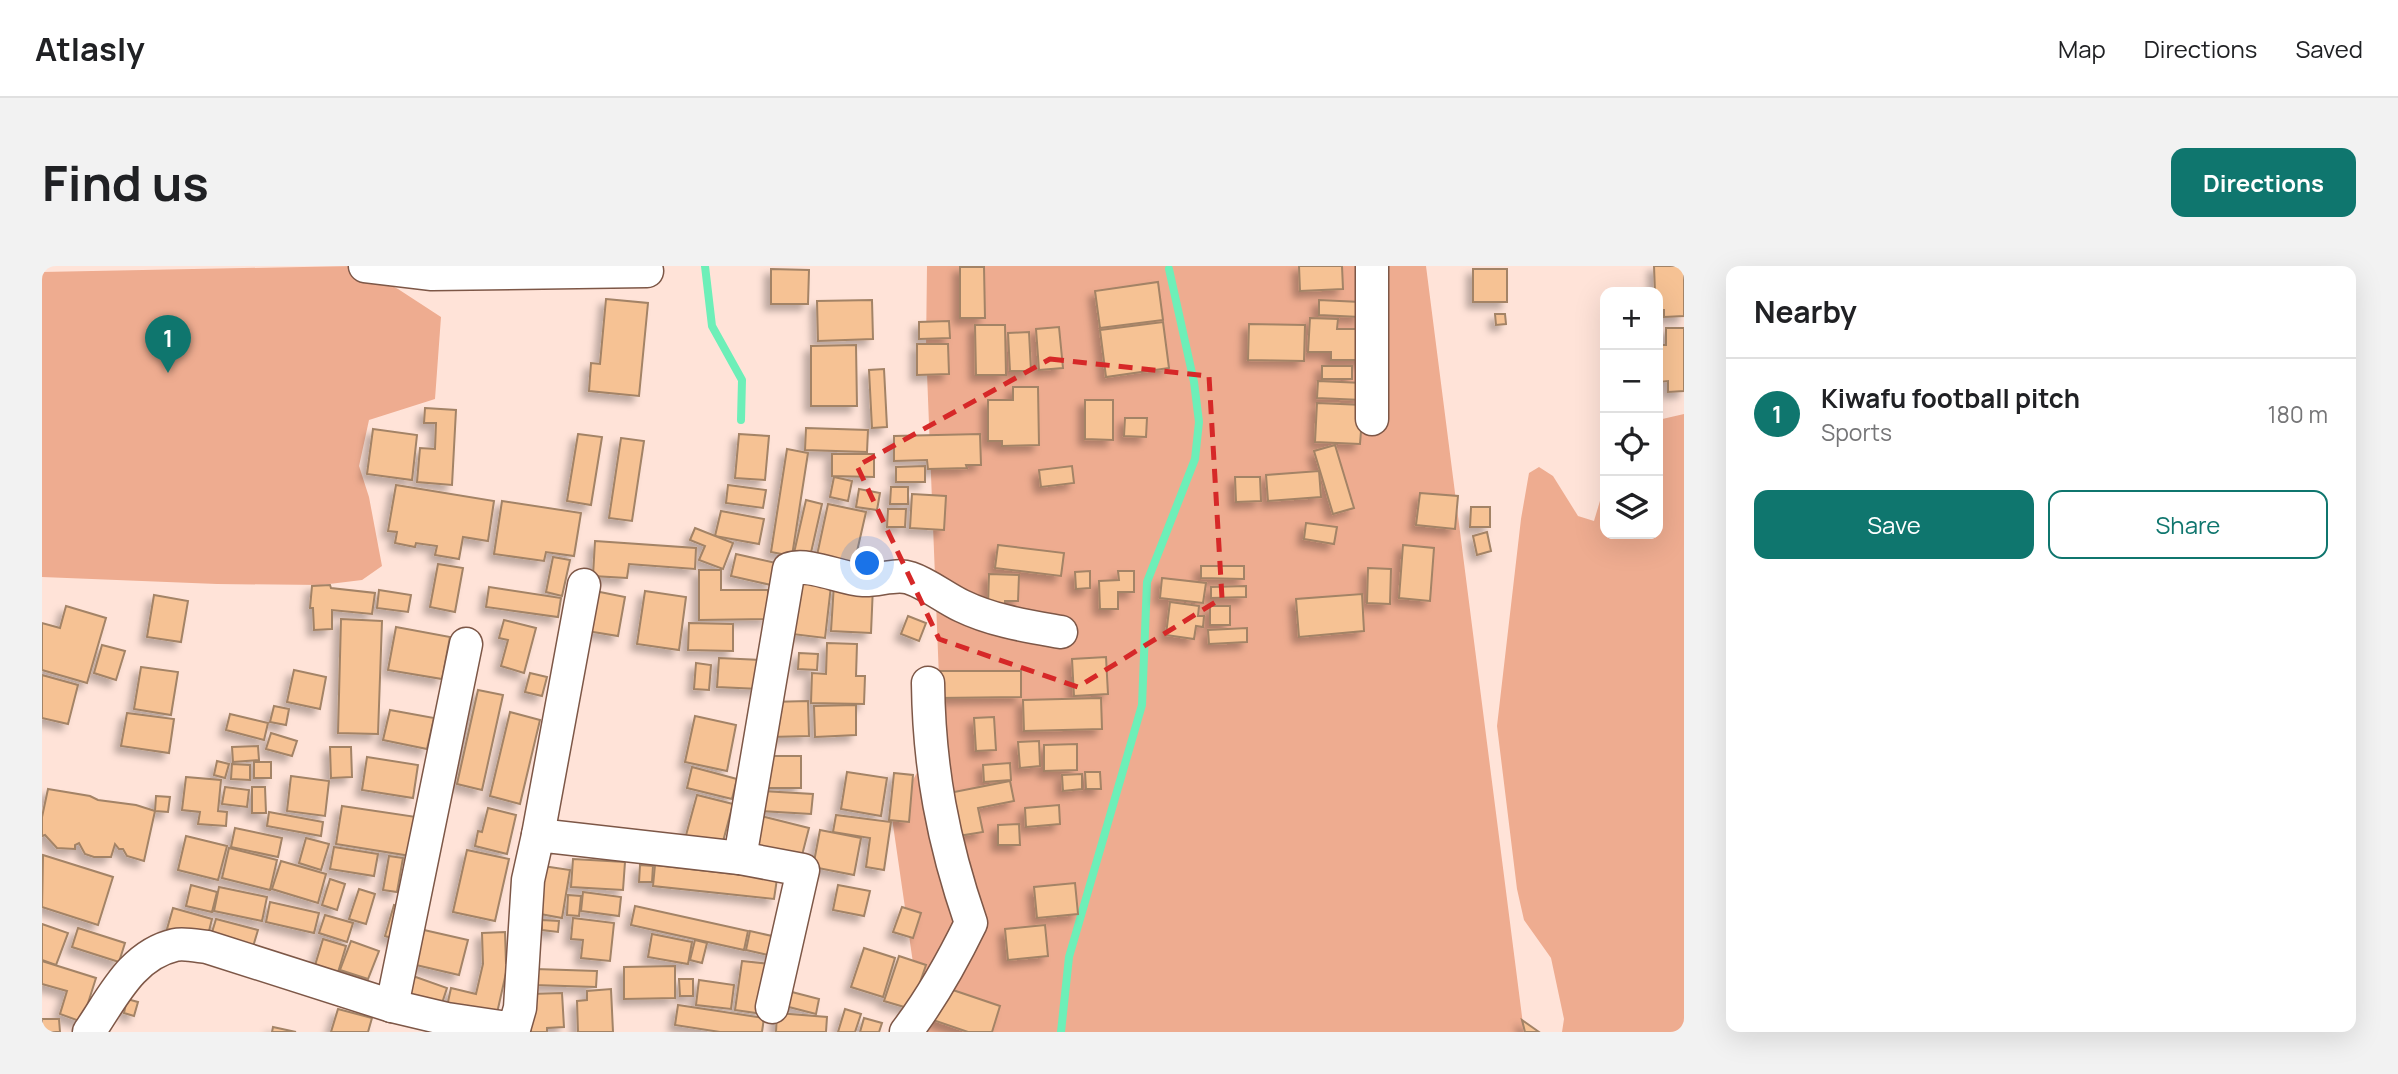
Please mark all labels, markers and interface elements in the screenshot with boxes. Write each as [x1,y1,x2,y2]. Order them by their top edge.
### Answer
text: Atlasly [35,26,145,71]
text: Map [2058,32,2106,65]
text: Directions [2144,32,2257,65]
text: Saved [2295,32,2363,65]
button: Directions [2171,148,2356,217]
text: Find us [42,149,209,216]
map controls [1600,287,1663,539]
button: + [1600,287,1663,350]
text: Nearby [1754,291,1857,332]
pin: 1 [145,315,191,373]
button: − [1600,350,1663,413]
text: Kiwafu football pitch [1821,380,2080,416]
text: 1 [1772,398,1782,430]
text: 180 m [2268,398,2328,430]
button: locate [1600,413,1663,476]
text: Sports [1821,416,1892,448]
button: layers [1600,476,1663,539]
button: Save [1754,490,2034,559]
button: Share [2048,490,2328,559]
your location [850,546,884,580]

